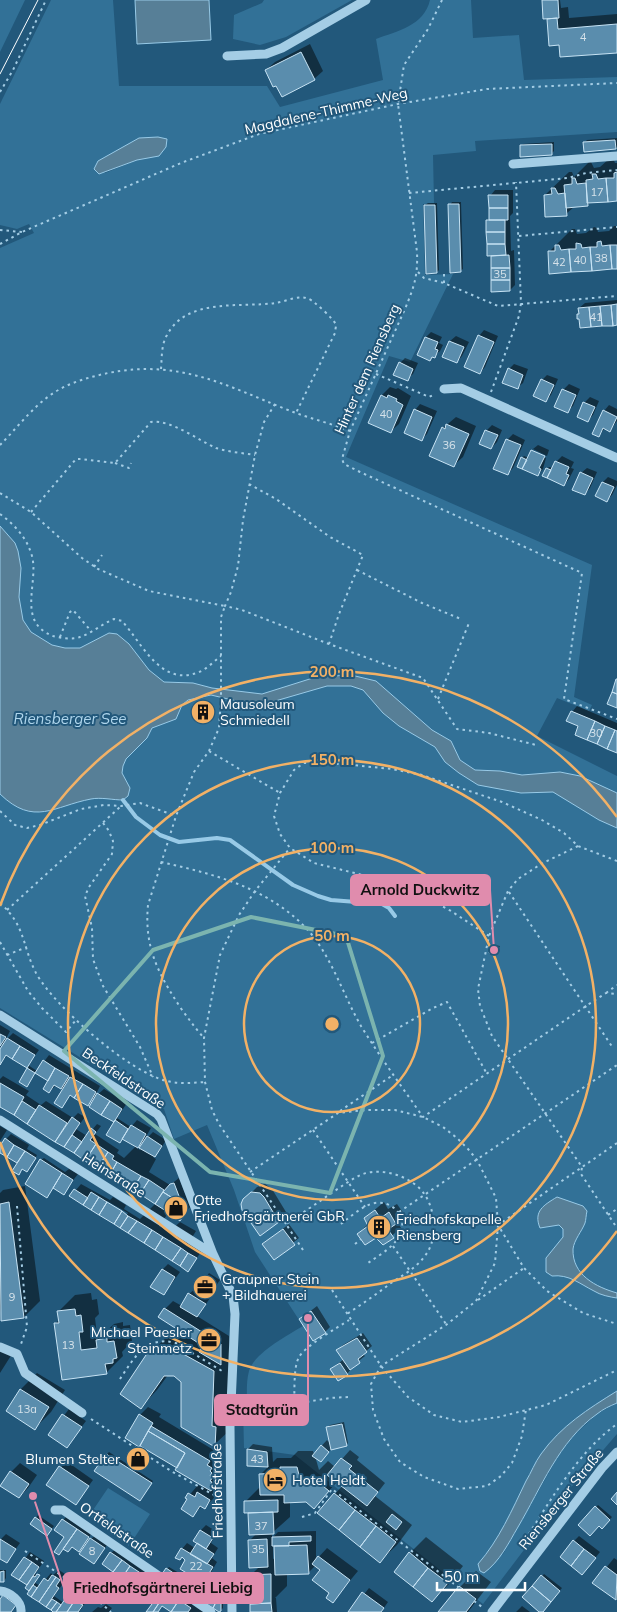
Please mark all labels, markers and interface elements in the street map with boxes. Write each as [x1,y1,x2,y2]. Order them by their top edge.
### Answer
house number: 4 [580,30,587,44]
street label: Magdalene-Thimme-Weg [243,84,409,138]
house number: 17 [590,185,604,199]
house number: 38 [594,251,608,265]
house number: 40 [573,253,587,267]
house number: 42 [552,255,566,269]
house number: 35 [493,267,507,281]
street label: Hinter dem Riensberg [330,301,404,437]
house number: 41 [589,310,603,324]
house number: 40 [379,407,393,421]
house number: 36 [442,438,456,452]
text: 200 m [310,662,354,681]
place label: Mausoleum Schmiedell [220,695,295,729]
building icon: Mausoleum Schmiedell [190,699,216,725]
water label: Riensberger See [13,709,127,728]
house number: 30 [589,726,603,740]
text: 150 m [310,750,354,769]
text: 100 m [310,838,354,857]
callout: Arnold Duckwitz [351,875,490,905]
text: Arnold Duckwitz [360,880,480,899]
text: 50 m [314,926,350,945]
centre of rings [323,1015,341,1033]
street label: Beckfeldstraße [79,1043,169,1113]
street label: Heinstraße [79,1148,149,1202]
place label: Otte Friedhofsgärtnerei GbR [194,1191,345,1225]
shop icon: Otte Friedhofsgärtnerei GbR [163,1195,189,1221]
place label: Friedhofskapelle Riensberg [396,1210,502,1244]
building icon: Friedhofskapelle Riensberg [366,1214,392,1240]
place label: Graupner Stein + Bildhauerei [222,1270,319,1304]
office icon: Graupner Stein + Bildhauerei [192,1274,218,1300]
house number: 9 [9,1290,15,1304]
place label: Michael Paesler Steinmetz [91,1323,193,1357]
office icon: Michael Paesler Steinmetz [196,1327,222,1353]
house number: 13 [61,1338,75,1352]
callout: Stadtgrün [215,1395,308,1425]
text: Stadtgrün [226,1400,298,1419]
house number: 13a [17,1402,37,1416]
street label: Friedhofstraße [207,1444,227,1538]
street label: Riensberger Straße [515,1445,607,1553]
shop icon: Blumen Stelter [125,1446,151,1472]
place label: Blumen Stelter [25,1450,121,1468]
house number: 43 [250,1452,264,1466]
hotel icon: Hotel Heldt [262,1467,288,1493]
place label: Hotel Heldt [292,1471,365,1489]
street label: Ortfeldstraße [76,1498,158,1562]
house number: 37 [254,1519,268,1533]
house number: 35 [251,1542,265,1556]
house number: 8 [89,1544,96,1558]
house number: 22 [189,1559,203,1573]
scale bar [437,1560,524,1592]
text: 50 m [444,1567,479,1586]
callout: Friedhofsgärtnerei Liebig [64,1573,263,1603]
text: Friedhofsgärtnerei Liebig [73,1578,253,1597]

